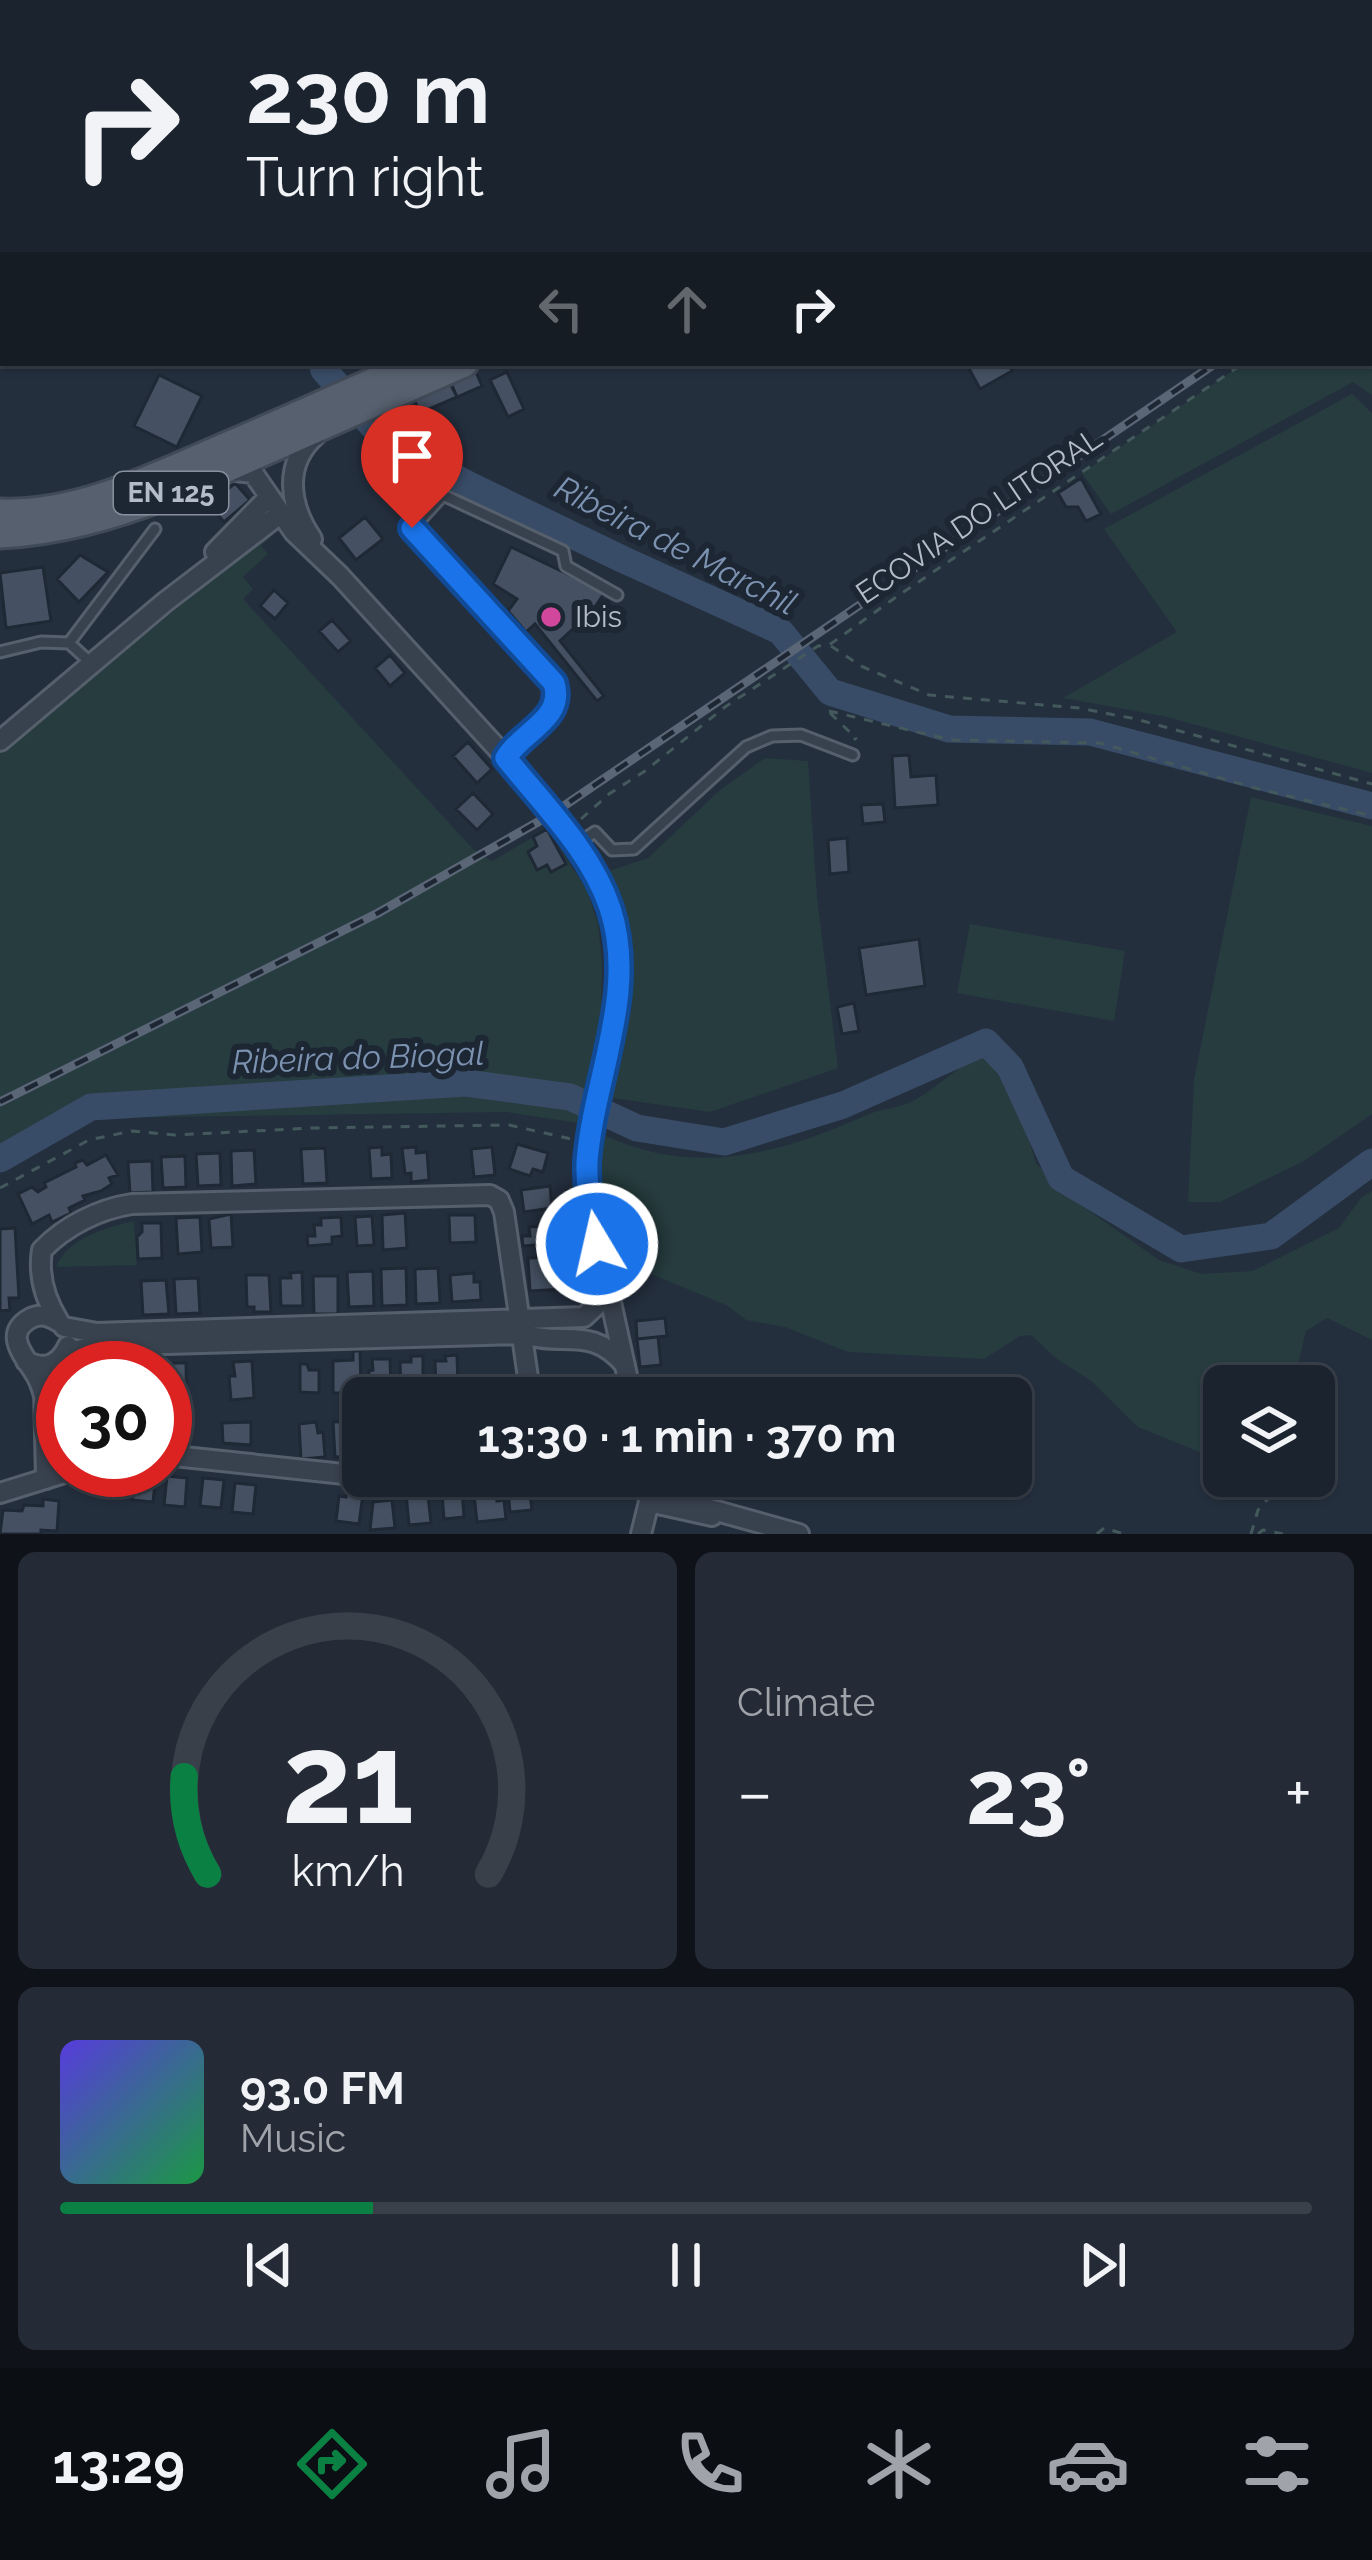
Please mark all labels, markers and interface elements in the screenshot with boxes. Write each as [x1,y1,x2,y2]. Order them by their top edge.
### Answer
text: 230 m [246,44,490,143]
icon: right [48,48,204,204]
text: Turn right [246,145,484,209]
icon: left [528,276,594,342]
icon: ahead [654,276,720,342]
icon: right [780,276,846,342]
pin [361,405,463,528]
street label: ECOVIA DO LITORAL [849,420,1109,611]
icon: arrive [379,423,445,489]
water label: Ribeira de Marchil [548,468,803,623]
road number: EN 125 [114,472,228,514]
place label: Ibis [575,599,622,634]
marker: Ibis [538,604,564,630]
water label: Ribeira do Biogal [231,1034,485,1081]
position arrow [534,1181,660,1307]
speed limit sign: 30 [36,1341,192,1497]
map controls [1203,1365,1335,1497]
button: layers [1203,1365,1335,1497]
text: 13:30 · 1 min · 370 m [478,1410,896,1463]
text: Climate [737,1679,875,1725]
text: 21 [281,1706,414,1852]
text: 23° [966,1739,1091,1845]
text: − [737,1754,773,1831]
text: + [1285,1754,1312,1831]
text: km/h [291,1845,404,1895]
text: 93.0 FM [240,2062,405,2115]
text: Music [240,2115,346,2161]
icon: previous [236,2232,302,2298]
icon: pause [653,2232,719,2298]
icon: next [1070,2232,1136,2298]
icon: directions [290,2422,374,2506]
icon: music [479,2422,563,2506]
icon: phone [668,2422,752,2506]
icon: climate [857,2422,941,2506]
icon: car [1046,2422,1130,2506]
icon: filters [1235,2422,1319,2506]
text: 13:29 [53,2432,185,2496]

